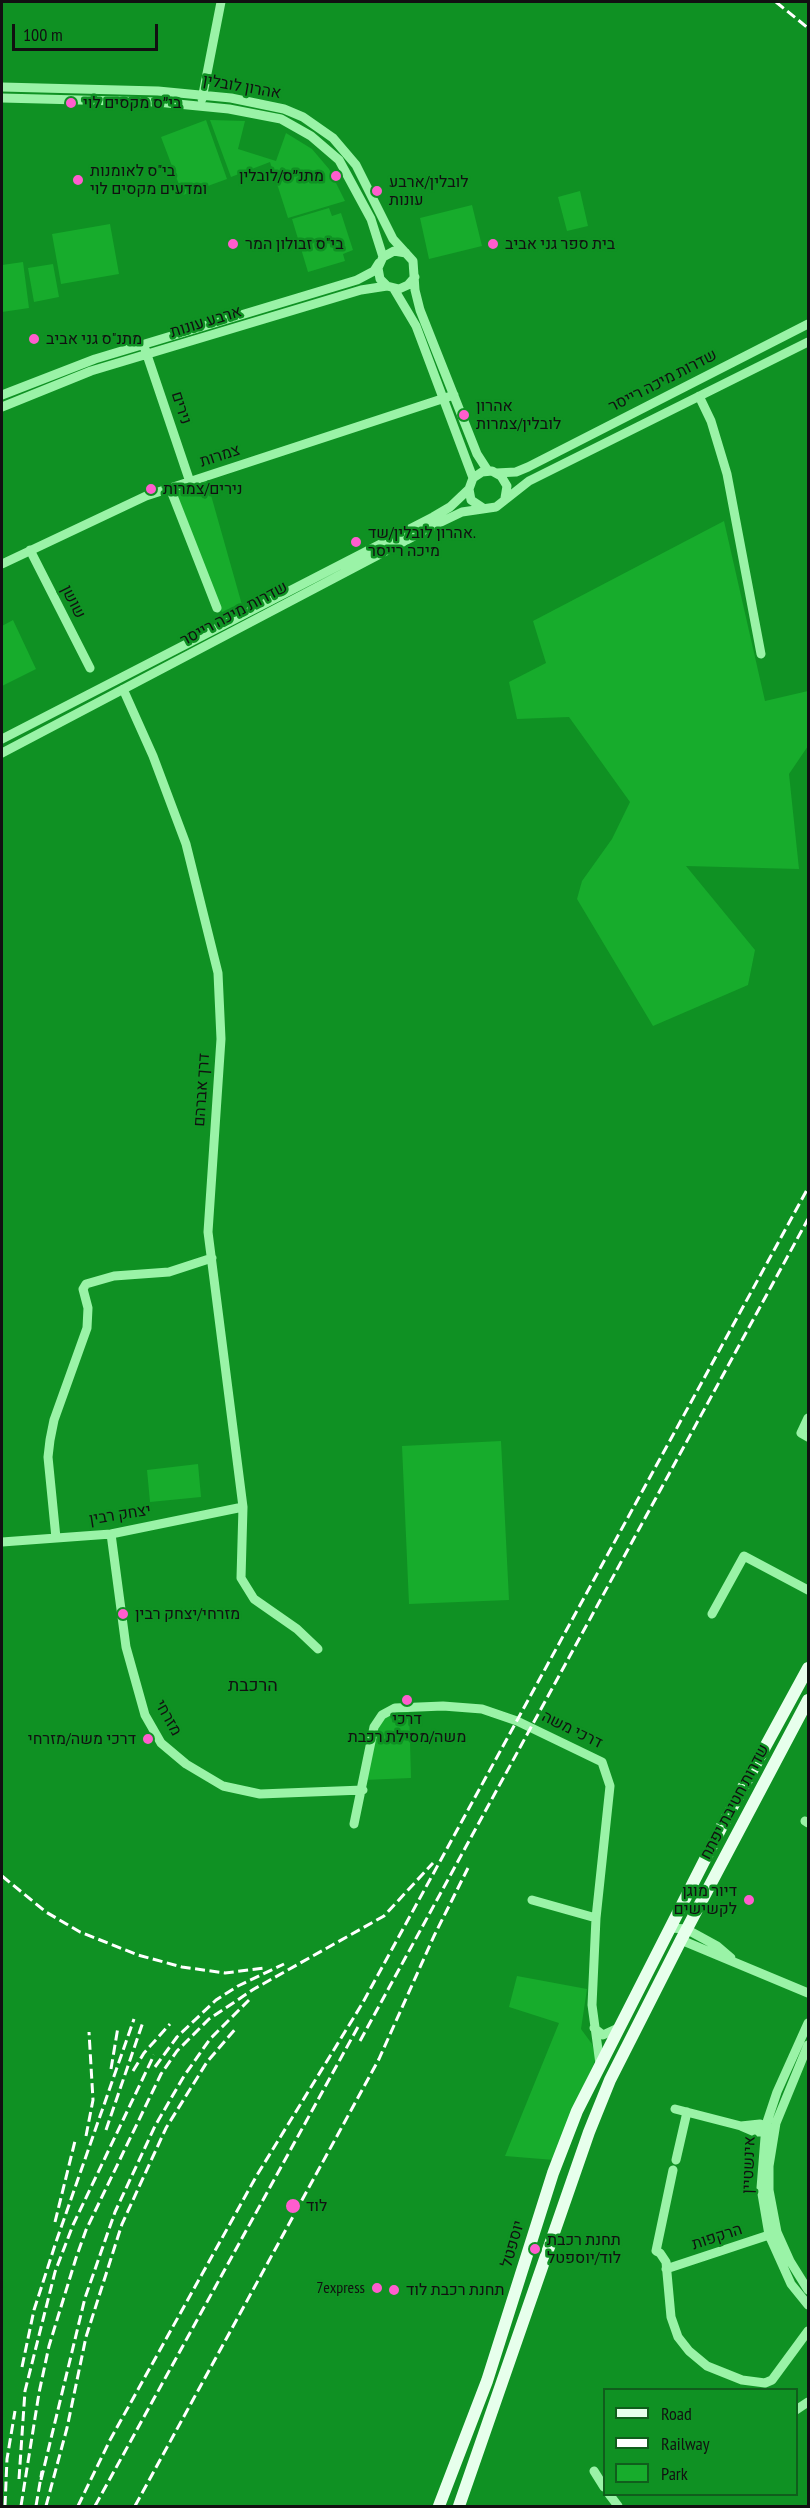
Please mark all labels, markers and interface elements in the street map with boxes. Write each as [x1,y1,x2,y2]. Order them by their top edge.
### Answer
scale bar [15,12,160,50]
text: 100 m [23,23,63,46]
street label: אהרון לובלין [201,71,283,103]
place label: בי״ס מקסים לוי [83,93,182,113]
marker: בי״ס מקסים לוי [64,96,78,110]
place label: בי"ס לאומנות ומדעים מקסים לוי [90,161,207,199]
place label: מתנ״ס/לובלין [239,166,324,186]
marker: מתנ״ס/לובלין [329,169,343,183]
place label: לובלין/ארבע עונות [389,172,469,210]
marker: בי"ס לאומנות ומדעים מקסים לוי [71,173,85,187]
marker: לובלין/ארבע עונות [370,184,384,198]
place label: בי"ס זבולון המר [245,234,344,254]
place label: בית ספר גני אביב [505,234,615,254]
marker: בי"ס זבולון המר [226,237,240,251]
marker: בית ספר גני אביב [486,237,500,251]
street label: ארבע עונות [168,302,244,342]
place label: מתנ"ס גני אביב [46,329,142,349]
marker: מתנ"ס גני אביב [27,332,41,346]
street label: שדרות מיכה רייסר [606,345,720,417]
street label: נירים [167,389,195,427]
place label: אהרון לובלין/צמרות [476,396,561,434]
marker: אהרון לובלין/צמרות [457,408,471,422]
street label: צמרות [197,440,243,472]
place label: נירים/צמרות [163,479,243,499]
marker: נירים/צמרות [144,482,158,496]
place label: אהרון לובלין/שד. מיכה רייסר [368,523,476,561]
marker: אהרון לובלין/שד. מיכה רייסר [349,535,363,549]
street label: שדרות מיכה רייסר [177,578,291,650]
street label: שושן [57,582,89,622]
street label: דרך אברהם [190,1053,214,1127]
street label: יצחק רבין [88,1501,152,1529]
place label: מזרחי/יצחק רבין [135,1604,240,1624]
marker: מזרחי/יצחק רבין [116,1607,130,1621]
district label: הרכבת [228,1675,278,1697]
marker: דרכי משה/מסילת רכבת [400,1693,414,1707]
street label: מזרחי [150,1697,186,1739]
street label: דרכי משה [538,1707,606,1753]
place label: דרכי משה/מסילת רכבת [348,1709,466,1747]
place label: דרכי משה/מזרחי [28,1729,136,1749]
marker: דרכי משה/מזרחי [141,1732,155,1746]
street label: שדרות חטיבת יפתח [697,1741,773,1863]
place label: דיור מוגן לקשישים [674,1881,737,1919]
marker: דיור מוגן לקשישים [742,1893,756,1907]
street label: אינשטיין [738,2136,760,2194]
place label: לוד [306,2196,327,2216]
marker: לוד [284,2197,302,2215]
street label: יוספטל [497,2218,529,2270]
street label: הרקפות [689,2220,745,2254]
place label: תחנת רכבת לוד/יוספטל [547,2230,621,2268]
marker: תחנת רכבת לוד/יוספטל [528,2242,542,2256]
place label: 7express [316,2278,365,2298]
place label: תחנת רכבת לוד [406,2280,504,2300]
marker: 7express [370,2281,384,2295]
marker: תחנת רכבת לוד [387,2283,401,2297]
legend [603,2388,798,2496]
text: Road [661,2402,692,2425]
text: Railway [661,2432,710,2455]
text: Park [661,2462,688,2485]

